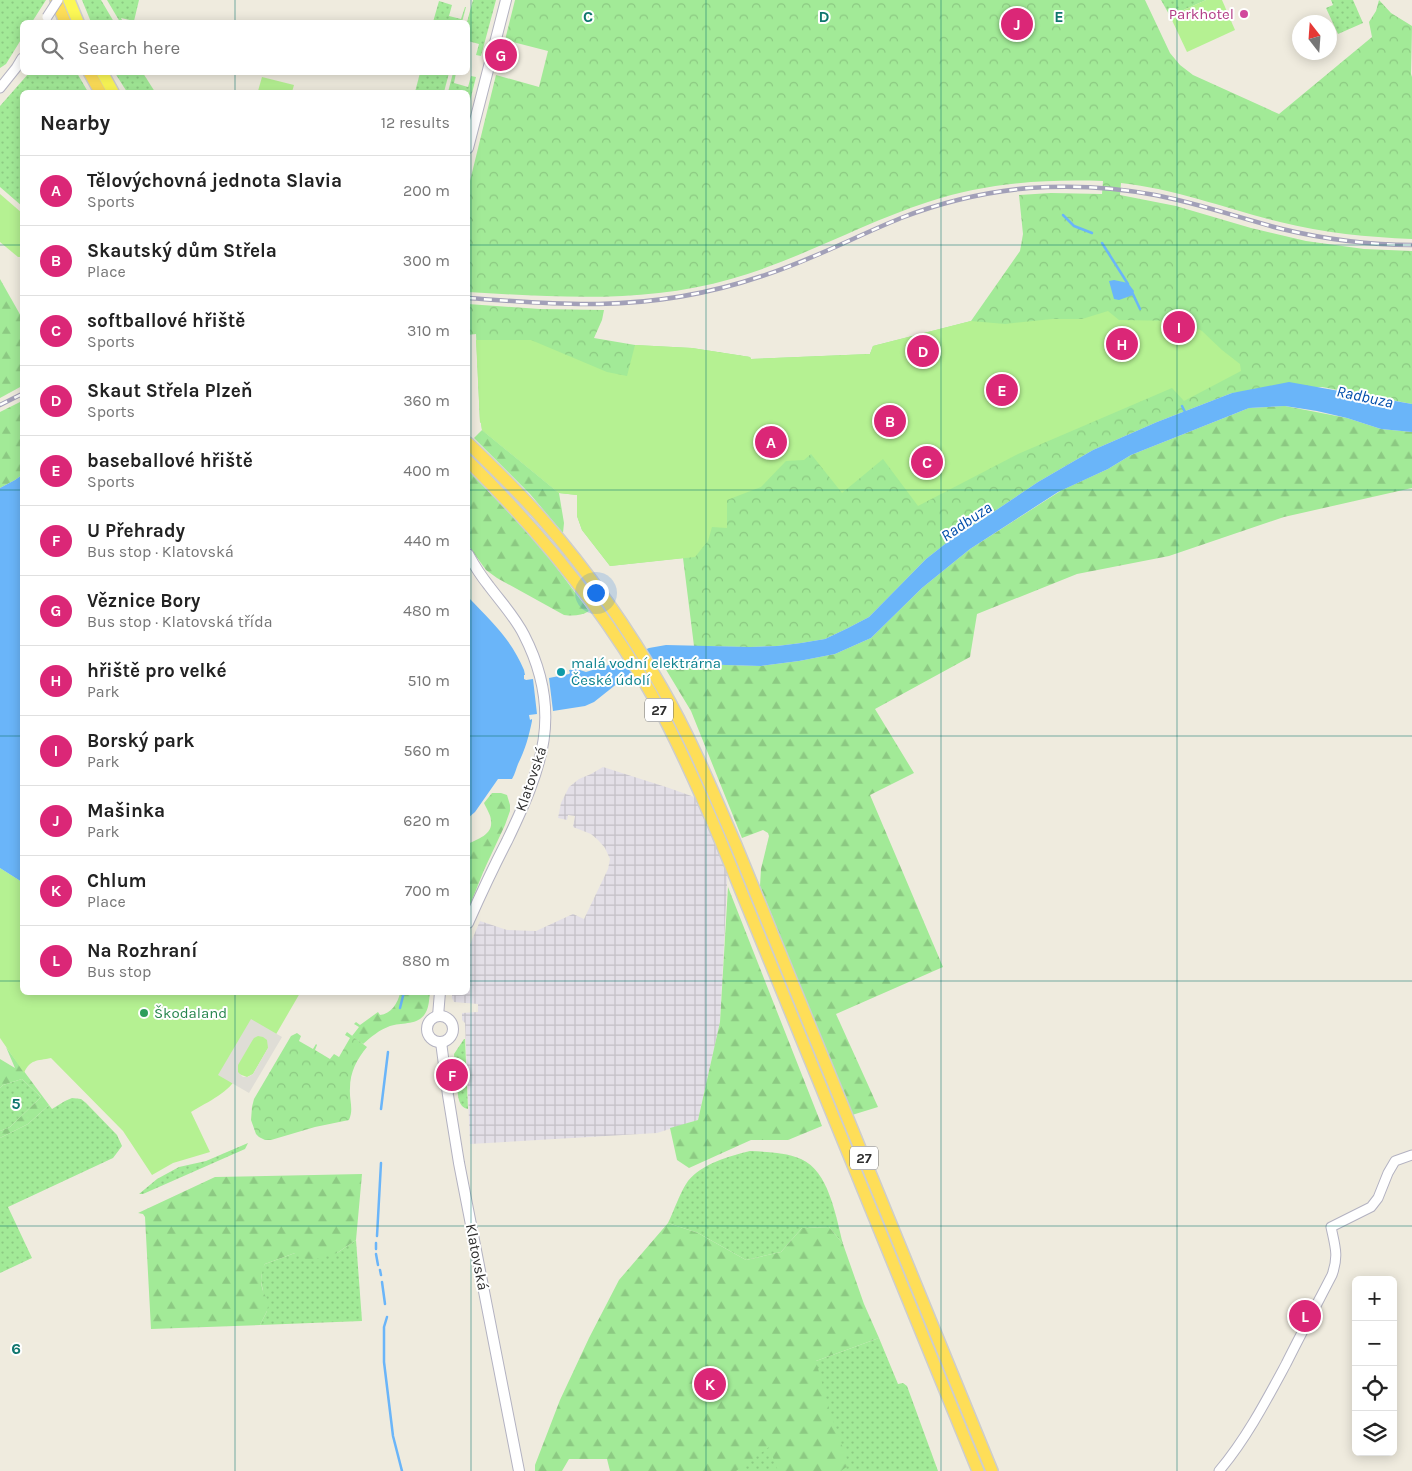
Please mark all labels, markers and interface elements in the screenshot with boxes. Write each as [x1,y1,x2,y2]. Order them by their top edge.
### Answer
pin: J [1001,5,1033,43]
place label: Parkhotel [1169,5,1234,23]
text: C [583,7,593,26]
text: D [819,7,830,26]
text: E [1054,7,1064,26]
marker: Parkhotel [1238,8,1250,20]
north arrow [1292,15,1337,60]
search box [20,20,470,75]
icon: search [38,34,66,62]
pin: G [485,36,517,74]
text: Search here [78,37,180,59]
text: Nearby [40,111,110,135]
text: 12 results [381,113,450,132]
text: Tělovýchovná jednota Slavia [87,170,342,192]
text: A [51,181,61,200]
text: 200 m [403,181,450,200]
text: Sports [87,192,135,211]
text: Skautský dům Střela [87,240,277,262]
text: B [51,251,61,270]
text: 300 m [403,251,450,270]
text: Place [87,262,126,281]
pin: I [1163,308,1195,346]
text: softballové hřiště [87,310,245,332]
text: C [51,321,61,340]
text: 310 m [407,321,450,340]
pin: H [1106,325,1138,363]
text: Sports [87,332,135,351]
pin: D [907,332,939,370]
pin: E [986,371,1018,409]
text: Skaut Střela Plzeň [87,380,253,402]
water label: Radbuza [1335,381,1395,412]
text: D [51,391,61,410]
text: 360 m [403,391,450,410]
text: Sports [87,402,135,421]
pin: B [874,402,906,440]
pin: A [755,423,787,461]
pin: C [911,443,943,481]
text: baseballové hřiště [87,450,253,472]
text: E [51,461,61,480]
text: 400 m [403,461,450,480]
text: Sports [87,472,135,491]
water label: Radbuza [937,497,995,545]
text: U Přehrady [87,520,185,542]
text: F [52,531,60,550]
text: 440 m [404,531,450,550]
text: Bus stop · Klatovská [87,542,234,561]
your location [583,580,609,606]
text: Věznice Bory [87,590,200,612]
text: G [51,601,61,620]
text: 480 m [403,601,450,620]
text: Bus stop · Klatovská třída [87,612,273,631]
place label: malá vodní elektrárna České údolí [571,654,721,689]
text: hřiště pro velké [87,660,227,682]
marker: malá vodní elektrárna České údolí [555,666,567,678]
text: H [50,671,62,690]
text: 510 m [407,671,450,690]
text: Park [87,682,119,701]
road number: 27 [645,698,673,722]
text: Borský park [87,730,195,752]
text: I [54,741,58,760]
text: 560 m [404,741,450,760]
street label: Klatovská [511,744,551,814]
text: Park [87,752,119,771]
text: Mašinka [87,800,165,822]
text: J [52,811,60,830]
text: 620 m [403,811,450,830]
text: Park [87,822,119,841]
text: Chlum [87,870,147,892]
text: K [51,881,61,900]
text: 700 m [405,881,450,900]
text: Place [87,892,126,911]
text: Na Rozhraní [87,940,197,962]
text: L [52,951,60,970]
text: 880 m [402,951,450,970]
text: Bus stop [87,962,151,981]
place label: Škodaland [154,1004,227,1022]
marker: Škodaland [138,1007,150,1019]
pin: F [436,1056,468,1094]
text: 5 [11,1094,21,1113]
road number: 27 [850,1146,878,1170]
street label: Klatovská [462,1222,492,1292]
map controls [1352,1276,1397,1456]
button: + [1352,1276,1397,1321]
pin: L [1289,1297,1321,1335]
button: − [1352,1321,1397,1366]
text: 6 [11,1339,21,1358]
pin: K [694,1365,726,1403]
button: locate [1352,1366,1397,1411]
button: layers [1352,1411,1397,1456]

